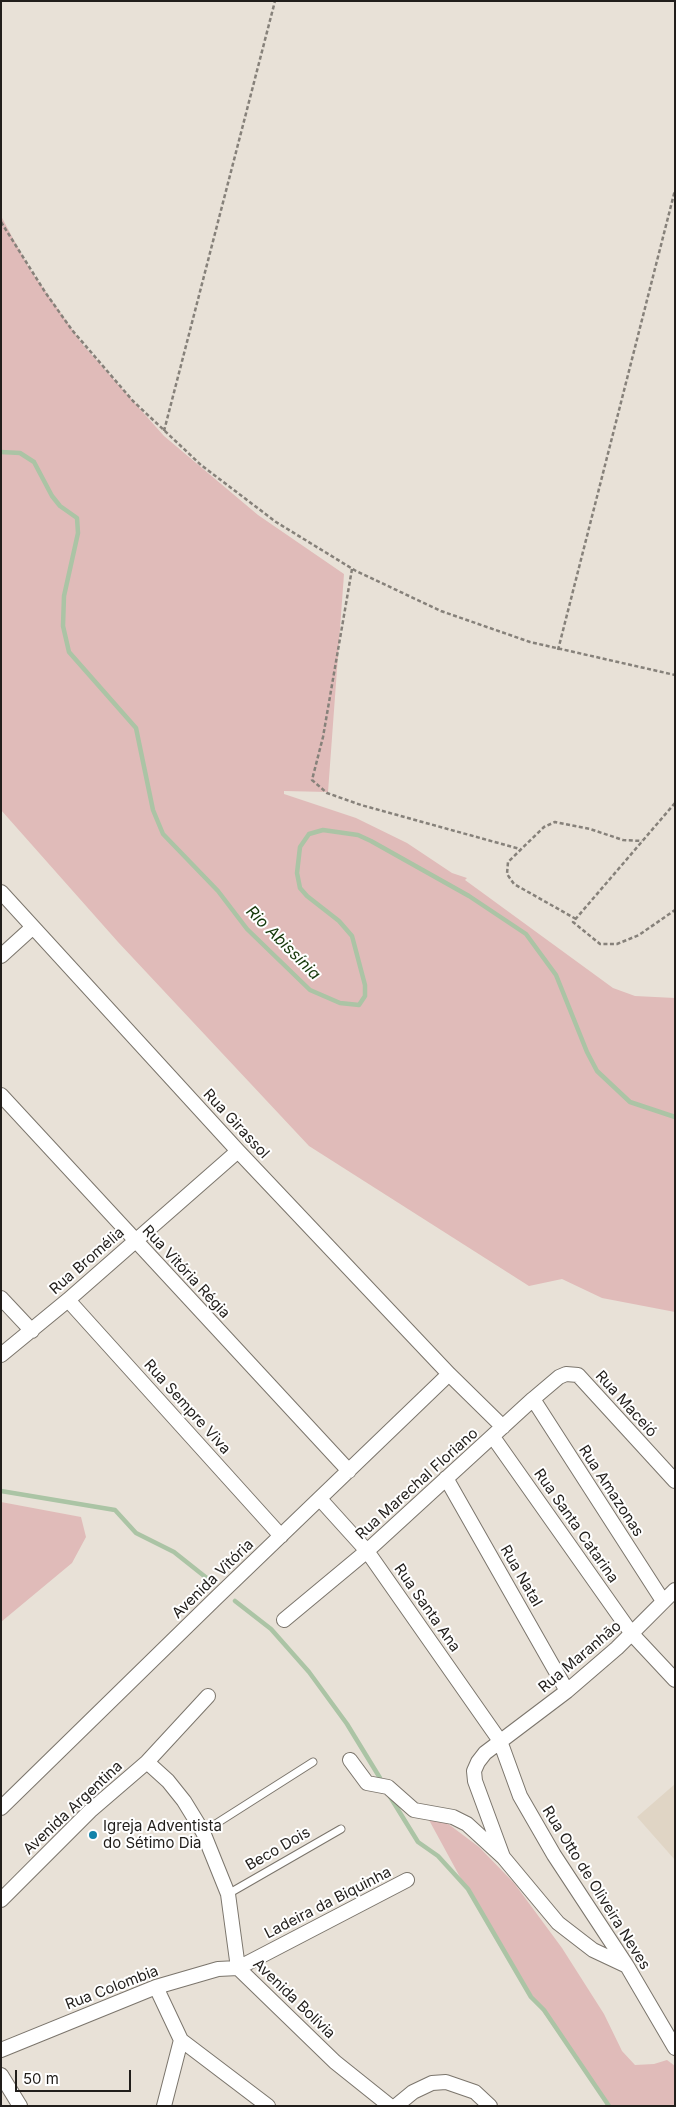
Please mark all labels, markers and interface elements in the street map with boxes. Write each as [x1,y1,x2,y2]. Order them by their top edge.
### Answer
water label: Rio Abissínia [242,902,324,984]
street label: Rua Girassol [199,1085,273,1163]
street label: Rua Vitória Régia [138,1222,234,1322]
street label: Rua Bromélia [46,1224,128,1298]
street label: Rua Sempre Viva [140,1356,234,1458]
street label: Rua Maceió [592,1367,660,1441]
street label: Rua Marechal Floriano [352,1424,482,1544]
street label: Rua Amazonas [575,1442,647,1540]
street label: Rua Santa Catarina [530,1465,622,1587]
street label: Avenida Vitória [169,1536,257,1622]
street label: Rua Natal [496,1542,546,1610]
street label: Rua Santa Ana [390,1561,464,1655]
street label: Rua Maranhão [535,1617,625,1697]
street label: Avenida Argentina [20,1757,126,1859]
street label: Rua Otto de Oliveira Neves [538,1803,654,1973]
place label: Igreja Adventista do Sétimo Dia [103,1817,222,1852]
street label: Beco Dois [242,1823,314,1875]
marker: Igreja Adventista do Sétimo Dia [87,1829,99,1841]
street label: Ladeira da Biquinha [262,1863,394,1943]
street label: Avenida Bolívia [249,1955,339,2043]
street label: Rua Colombia [63,1962,161,2014]
scale bar [18,2060,134,2092]
text: 50 m [23,2069,59,2088]

